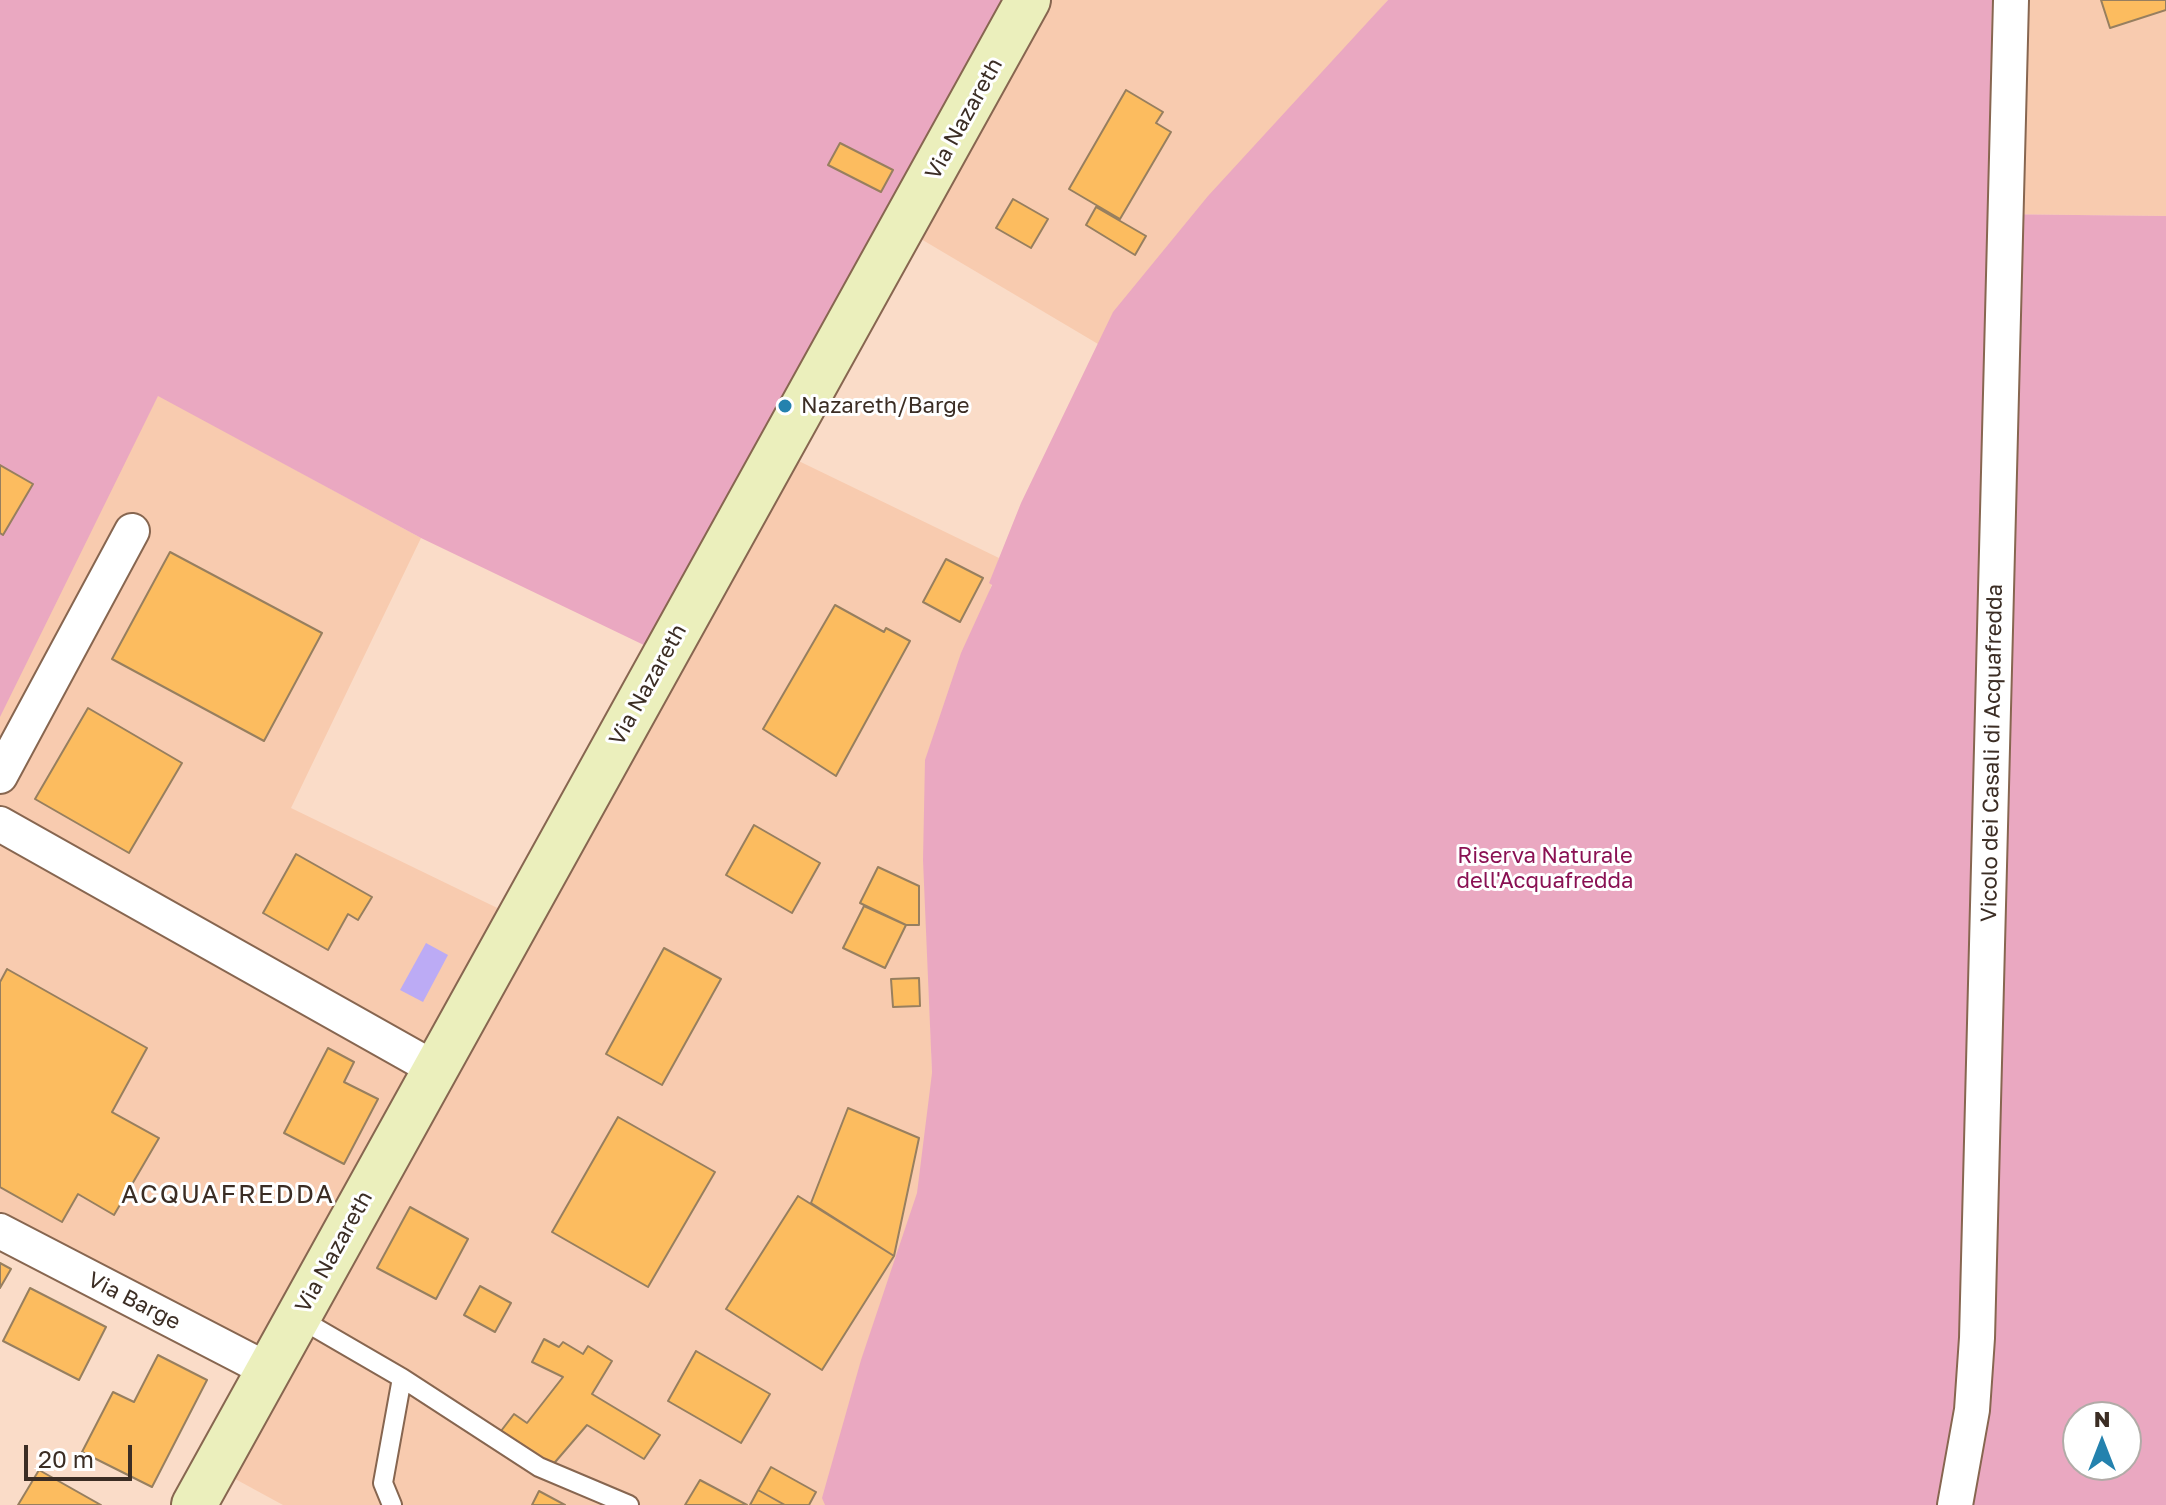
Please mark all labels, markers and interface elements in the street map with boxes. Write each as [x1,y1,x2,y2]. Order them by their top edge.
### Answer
street label: Via Nazareth [920,54,1008,184]
place label: Nazareth/Barge [801,393,970,419]
marker: Nazareth/Barge [776,397,794,415]
street label: Vicolo dei Casali di Acquafredda [1976,584,2008,922]
street label: Via Nazareth [604,620,692,750]
park label: Riserva Naturale dell'Acquafredda [1457,843,1633,894]
district label: ACQUAFREDDA [121,1179,335,1211]
street label: Via Nazareth [290,1187,378,1317]
street label: Via Barge [83,1266,185,1336]
north arrow [2062,1401,2142,1481]
text: N [2094,1405,2110,1432]
scale bar [28,1429,136,1479]
text: 20 m [38,1444,94,1473]

